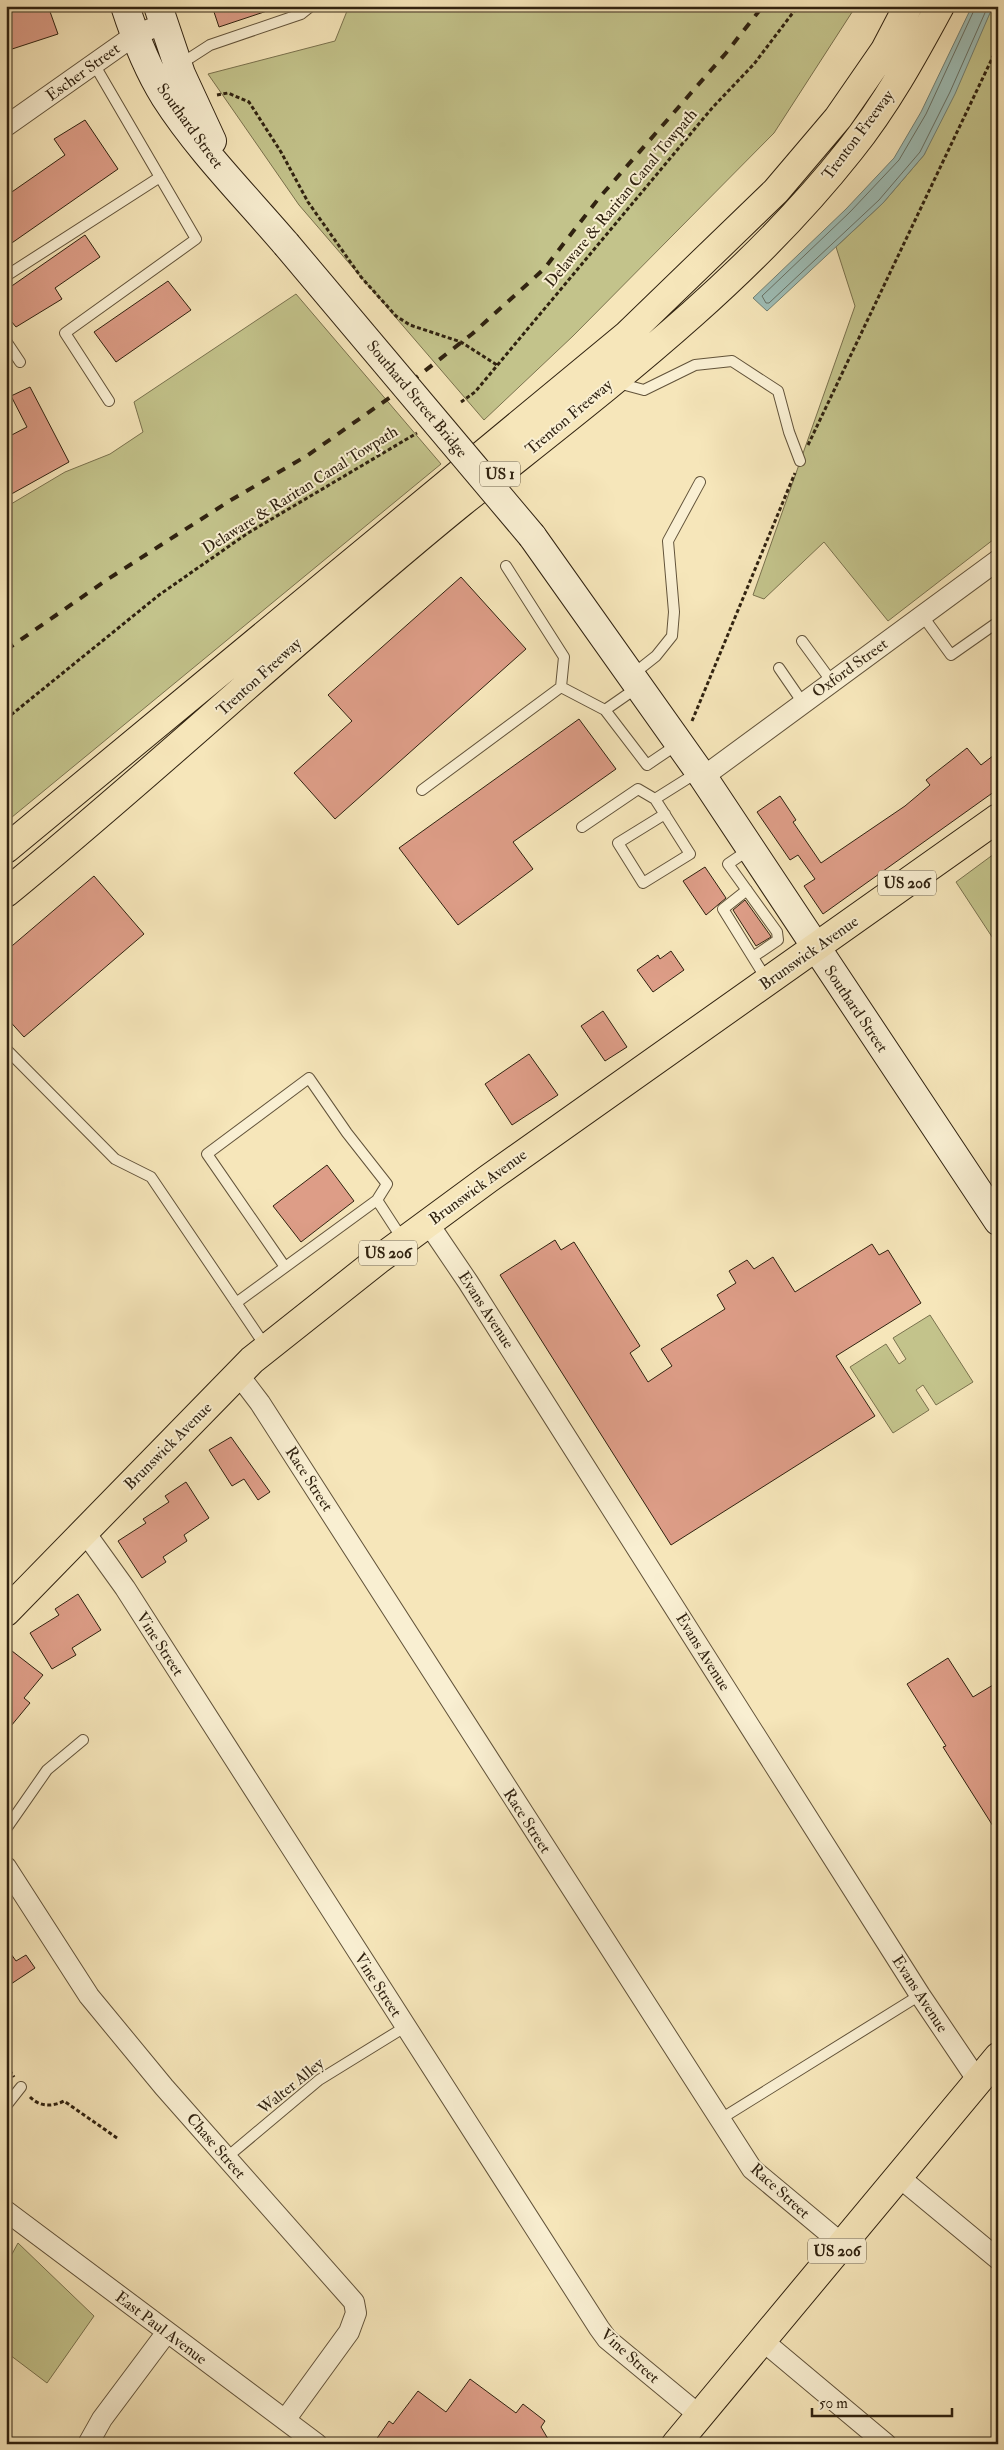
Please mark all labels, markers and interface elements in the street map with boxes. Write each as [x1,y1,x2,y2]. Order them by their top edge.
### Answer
street label: Escher Street [42,39,124,105]
street label: Southard Street [152,79,228,173]
street label: Trenton Freeway [818,85,899,184]
street label: Delaware & Raritan Canal Towpath [540,104,703,292]
street label: Southard Street Bridge [362,336,472,462]
street label: Trenton Freeway [521,374,617,459]
street label: Delaware & Raritan Canal Towpath [198,421,403,559]
road number: US 1 [480,462,520,486]
street label: Trenton Freeway [212,633,306,720]
street label: Oxford Street [808,634,892,702]
road number: US 206 [878,870,936,896]
street label: Brunswick Avenue [756,911,863,995]
street label: Southard Street [820,962,892,1056]
street label: Brunswick Avenue [425,1145,531,1229]
road number: US 206 [359,1240,417,1266]
street label: Evans Avenue [454,1268,519,1353]
street label: Brunswick Avenue [120,1398,216,1494]
street label: Race Street [281,1443,337,1515]
street label: Vine Street [132,1608,188,1680]
street label: Evans Avenue [671,1609,735,1695]
street label: Race Street [499,1785,555,1857]
street label: Vine Street [350,1949,406,2021]
street label: Evans Avenue [888,1952,953,2037]
street label: Walter Alley [253,2053,329,2119]
street label: Chase Street [182,2109,250,2183]
street label: Race Street [746,2159,814,2223]
road number: US 206 [808,2238,866,2264]
street label: East Paul Avenue [111,2287,211,2369]
street label: Vine Street [596,2324,664,2388]
scale bar [812,2385,952,2417]
text: 50 m [819,2394,848,2413]

